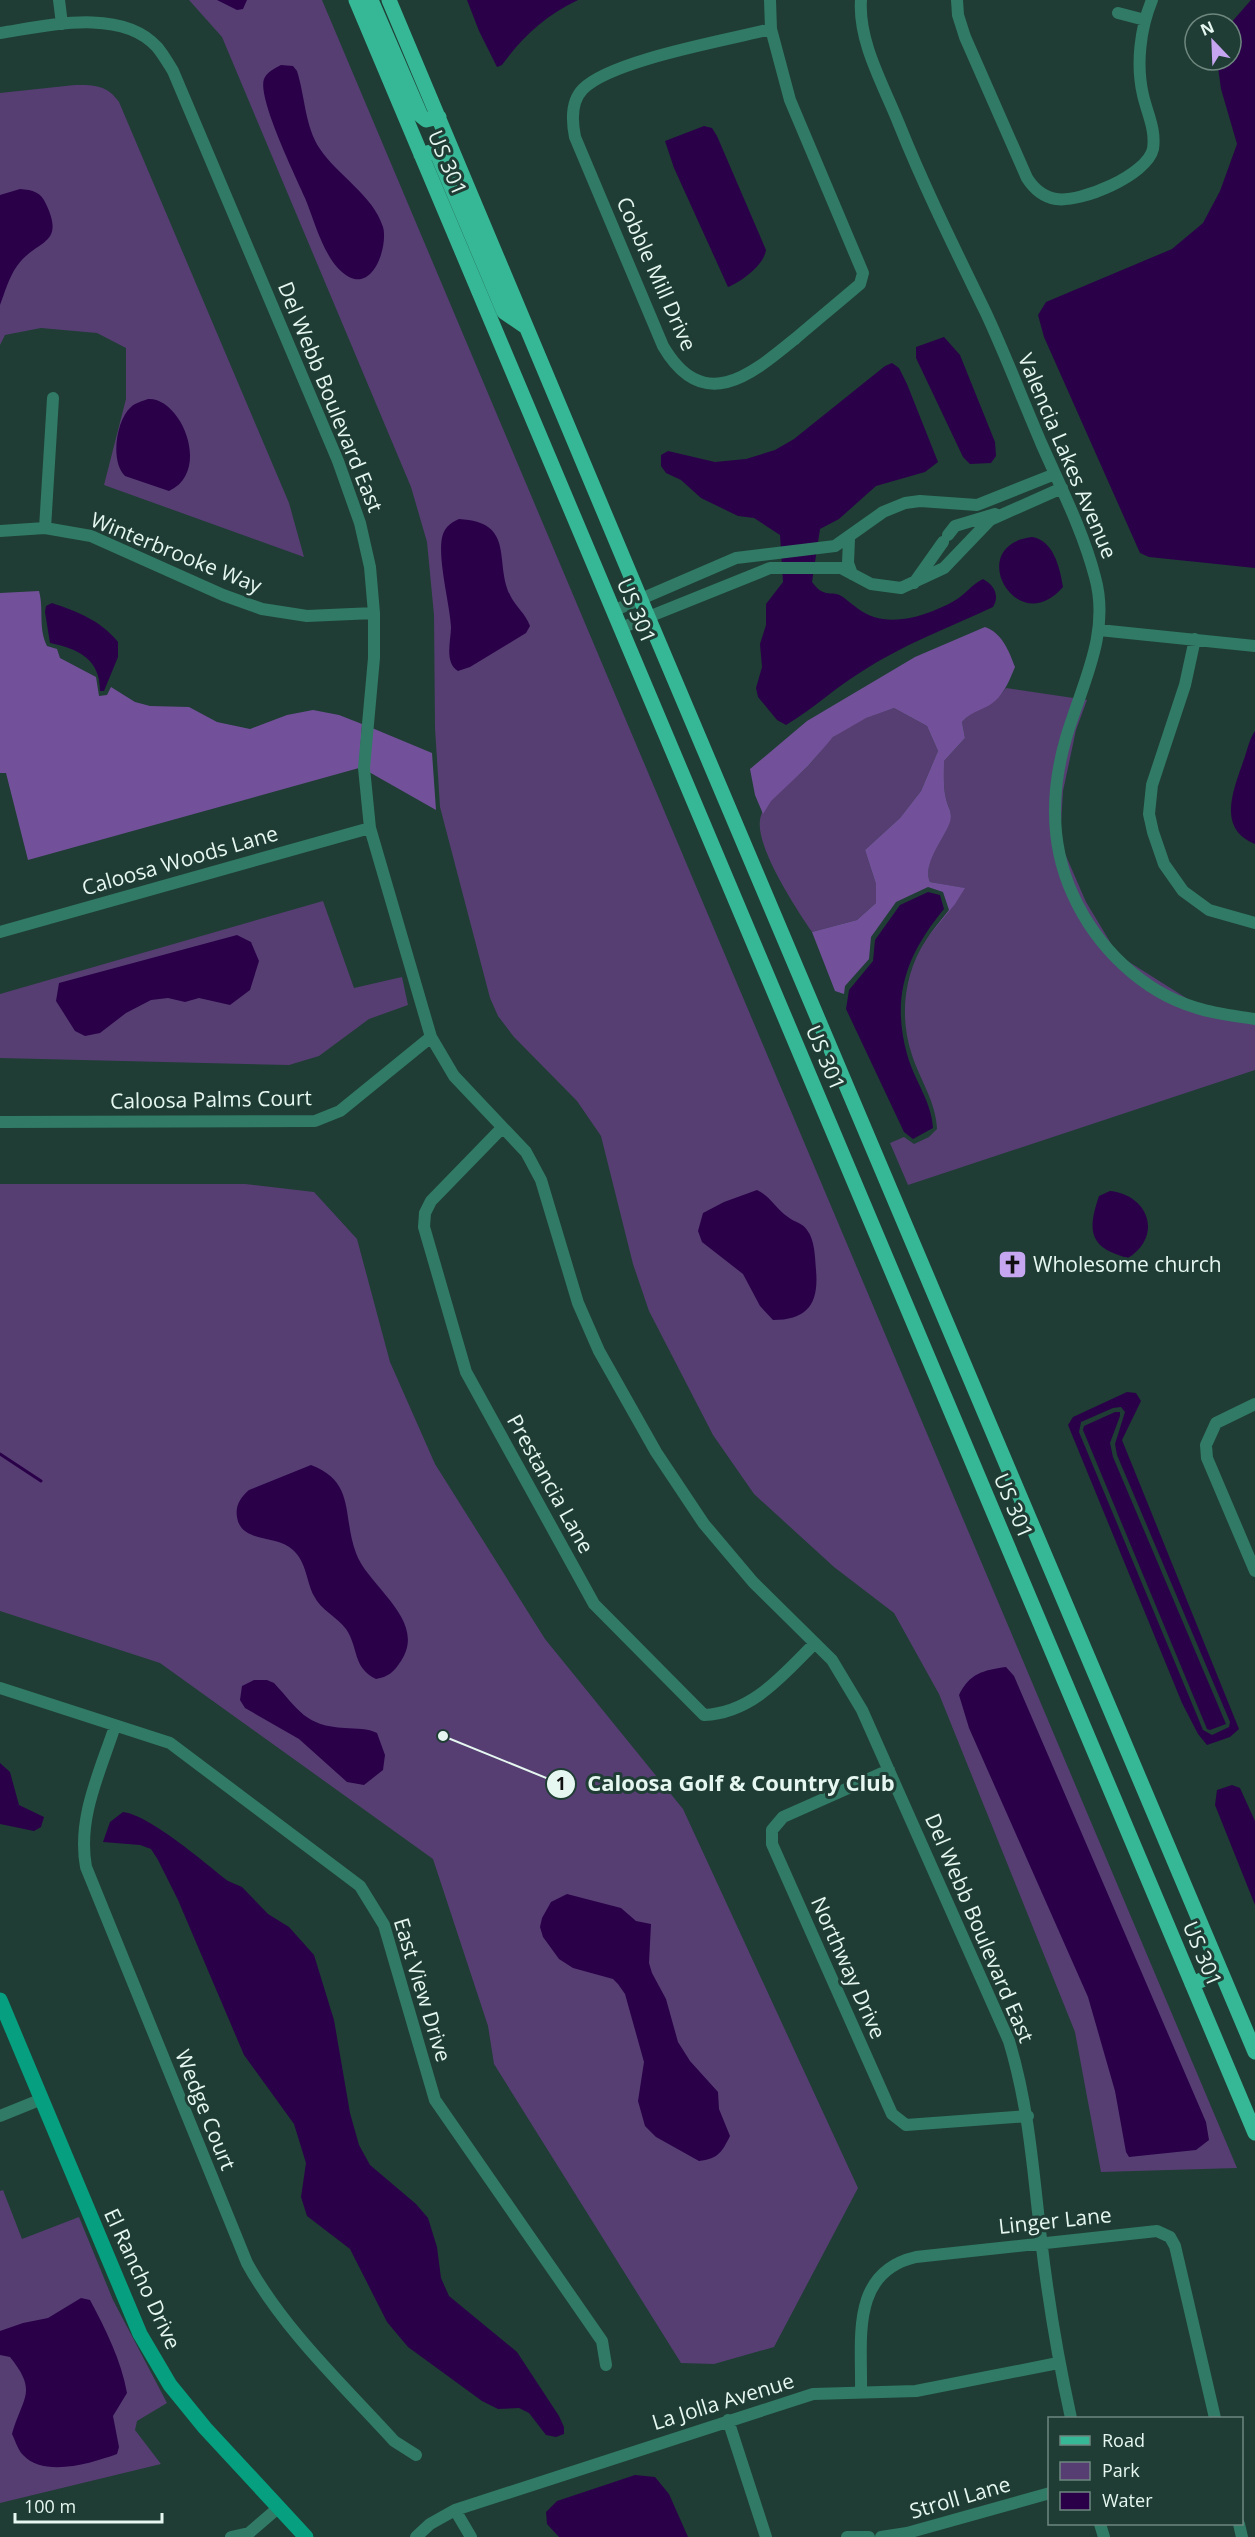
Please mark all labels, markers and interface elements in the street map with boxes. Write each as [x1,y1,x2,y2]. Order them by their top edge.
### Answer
north arrow [1183,12,1243,72]
text: N [1197,16,1217,41]
street label: US 301 [422,126,474,200]
street label: Cobble Mill Drive [610,192,703,355]
street label: Del Webb Boulevard East [272,277,390,516]
street label: Valencia Lakes Avenue [1012,349,1124,563]
street label: Winterbrooke Way [87,505,266,599]
street label: US 301 [611,574,663,648]
street label: Caloosa Woods Lane [78,819,281,901]
street label: US 301 [800,1021,852,1095]
street label: Caloosa Palms Court [110,1083,312,1115]
church icon: Wholesome church [996,1249,1028,1281]
place label: Wholesome church [1033,1250,1222,1278]
street label: Prestancia Lane [501,1409,601,1558]
street label: US 301 [988,1469,1040,1543]
callout: Caloosa Golf & Country Club [546,1764,907,1804]
text: Caloosa Golf & Country Club [587,1767,895,1797]
text: 1 [556,1771,566,1795]
street label: Del Webb Boulevard East [919,1809,1041,2046]
street label: Northway Drive [805,1892,893,2043]
street label: East View Drive [388,1914,458,2065]
street label: US 301 [1177,1917,1229,1991]
street label: Wedge Court [169,2045,243,2174]
street label: Linger Lane [997,2200,1113,2240]
street label: El Rancho Drive [98,2204,188,2354]
street label: La Jolla Avenue [648,2366,797,2436]
legend [1048,2417,1243,2525]
text: Road [1102,2428,1145,2452]
text: Park [1102,2458,1140,2482]
street label: Stroll Lane [906,2469,1013,2525]
scale bar [15,2486,162,2524]
text: Water [1102,2488,1153,2512]
text: 100 m [24,2494,76,2518]

